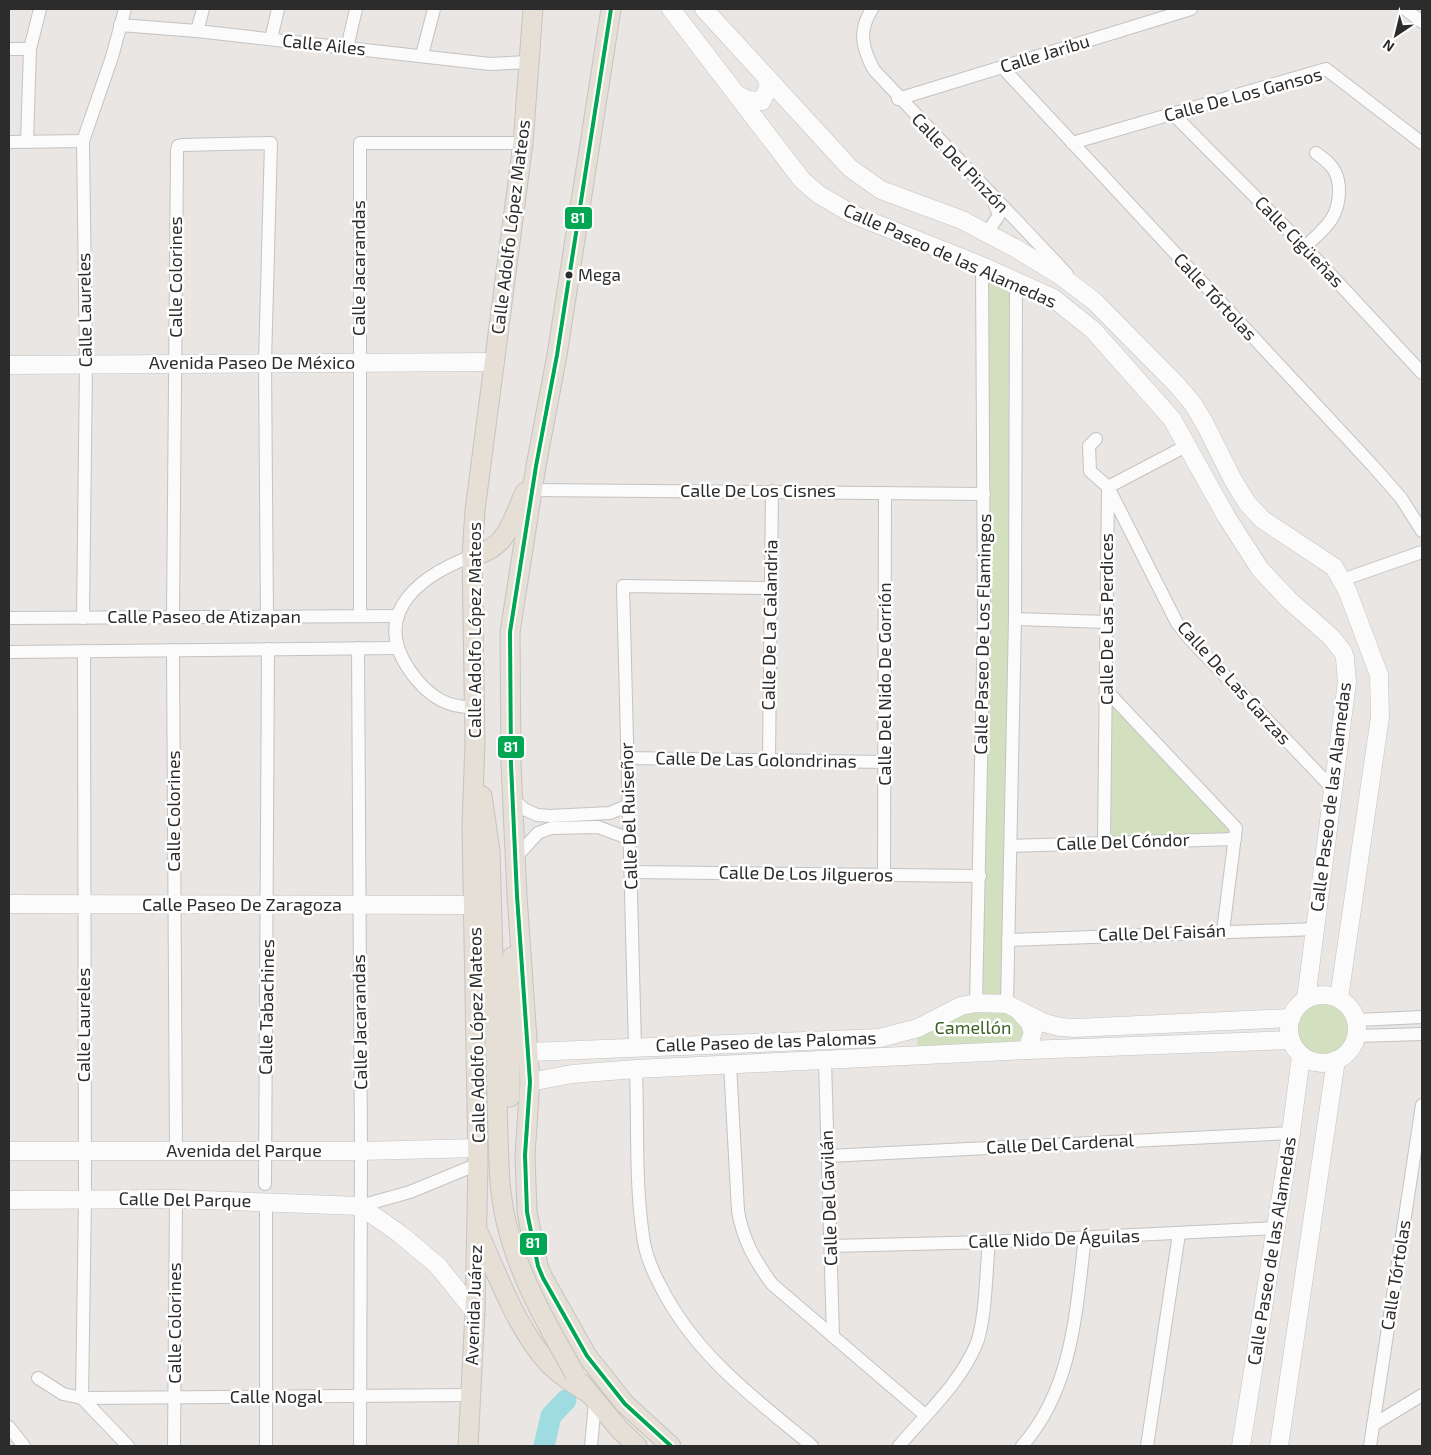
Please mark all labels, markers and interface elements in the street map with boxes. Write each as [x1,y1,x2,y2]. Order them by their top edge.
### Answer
north arrow [1371,10,1421,60]
street label: Calle Ailes [281,29,367,59]
street label: Calle Jaribu [997,29,1092,77]
text: N [1379,36,1397,56]
street label: Calle De Los Gansos [1161,62,1324,126]
street label: Calle Del Pinzón [908,108,1014,217]
street label: Calle Adolfo López Mateos [486,118,534,336]
street label: Calle Cigüeñas [1251,191,1349,292]
street label: Calle Paseo de las Alamedas [840,198,1060,312]
street label: Calle Jacarandas [347,200,369,336]
line badge: 81 [564,206,593,230]
text: 81 [571,209,585,226]
street label: Calle Colorines [164,216,186,338]
street label: Calle Tórtolas [1170,248,1262,345]
street label: Calle Laureles [72,252,96,368]
place label: Mega [578,264,621,285]
marker: Mega [564,270,574,280]
street label: Avenida Paseo De México [149,351,355,373]
street label: Calle De Los Cisnes [680,479,836,501]
street label: Calle Paseo De Los Flamingos [969,513,995,755]
street label: Calle Adolfo López Mateos [463,522,485,738]
street label: Calle De Las Perdices [1095,533,1117,705]
street label: Calle De La Calandria [757,539,781,711]
street label: Calle Del Nido De Gorrión [873,582,895,786]
street label: Calle Paseo de Atizapan [107,605,301,627]
street label: Calle De Las Garzas [1173,616,1296,749]
street label: Calle Paseo de las Alamedas [1305,681,1355,913]
line badge: 81 [497,735,525,759]
text: 81 [504,738,518,755]
street label: Calle Del Ruiseñor [614,742,642,890]
street label: Calle De Las Golondrinas [655,746,857,772]
street label: Calle Colorines [162,750,184,872]
street label: Calle Del Cóndor [1056,828,1190,854]
street label: Calle De Los Jilgueros [719,860,894,886]
street label: Calle Paseo De Zaragoza [142,893,342,915]
street label: Calle Del Faisán [1098,919,1226,945]
street label: Calle Adolfo López Mateos [463,927,489,1143]
street label: Calle Tabachines [254,939,278,1075]
street label: Calle Jacarandas [347,954,371,1090]
street label: Calle Laureles [72,968,94,1082]
park label: Camellón [935,1016,1011,1038]
street label: Calle Paseo de las Palomas [655,1026,877,1056]
street label: Calle Del Cardenal [986,1128,1135,1158]
street label: Calle Del Gavilán [815,1130,841,1266]
street label: Calle Paseo de las Alamedas [1242,1135,1300,1367]
street label: Avenida del Parque [166,1139,322,1161]
street label: Calle Del Parque [118,1187,252,1211]
street label: Calle Tórtolas [1375,1218,1415,1332]
street label: Calle Nido De Águilas [968,1224,1140,1252]
line badge: 81 [519,1232,548,1256]
text: 81 [526,1234,540,1251]
street label: Avenida Juárez [460,1244,486,1366]
street label: Calle Colorines [163,1262,185,1384]
street label: Calle Nogal [230,1385,323,1407]

